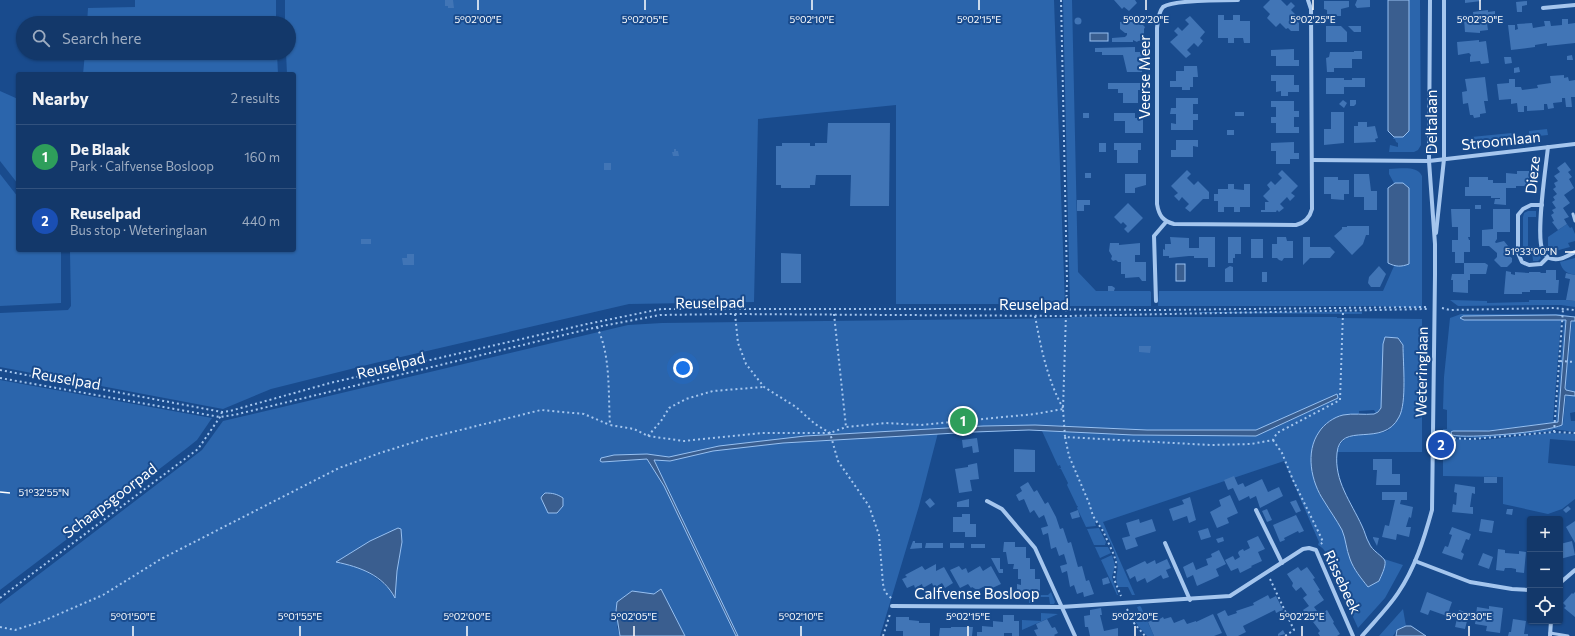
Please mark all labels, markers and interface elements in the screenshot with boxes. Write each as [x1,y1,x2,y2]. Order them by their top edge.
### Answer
text: 5°02'00"E [454,13,502,25]
text: 5°02'05"E [622,13,668,25]
text: 5°02'10"E [790,13,835,25]
text: 5°02'15"E [957,13,1001,25]
text: 5°02'20"E [1123,13,1169,25]
text: 5°02'25"E [1290,13,1336,25]
text: 5°02'30"E [1457,13,1503,25]
search box [16,16,296,60]
icon: search [30,27,52,49]
text: Search here [62,29,141,47]
street label: Veerse Meer [1135,35,1153,119]
text: Nearby [32,88,89,109]
text: 2 results [231,90,280,106]
street label: Deltalaan [1422,90,1440,154]
street label: Stroomlaan [1460,127,1541,153]
text: De Blaak [70,140,130,158]
text: 1 [42,149,48,165]
text: 160 m [244,149,280,165]
street label: Dieze [1521,155,1543,195]
text: Park · Calfvense Bosloop [70,158,214,174]
text: Reuselpad [70,204,141,222]
text: 2 [41,213,49,229]
text: 440 m [242,213,280,229]
text: Bus stop · Weteringlaan [70,222,207,238]
text: 51°33'00"N [1505,245,1557,257]
street label: Reuselpad [675,292,745,312]
street label: Reuselpad [999,295,1069,313]
street label: Weteringlaan [1411,326,1431,417]
street label: Reuselpad [355,348,427,382]
your location [673,358,693,378]
street label: Reuselpad [30,363,102,393]
pin: 1 [950,406,976,436]
pin: 2 [1428,430,1454,460]
street label: Schaapsgoorpad [59,459,160,541]
text: 51°32'55"N [19,486,69,498]
map controls [1527,516,1563,624]
button: + [1527,516,1563,552]
street label: Rissebeek [1320,547,1365,616]
button: − [1527,552,1563,588]
street label: Calfvense Bosloop [914,584,1040,602]
button: locate [1527,588,1563,624]
text: 5°01'50"E [110,610,156,622]
text: 5°01'55"E [278,610,322,622]
text: 5°02'00"E [443,610,491,622]
text: 5°02'05"E [611,610,657,622]
text: 5°02'10"E [779,610,824,622]
text: 5°02'15"E [946,610,990,622]
text: 5°02'20"E [1112,610,1158,622]
text: 5°02'25"E [1279,610,1325,622]
text: 5°02'30"E [1446,610,1492,622]

